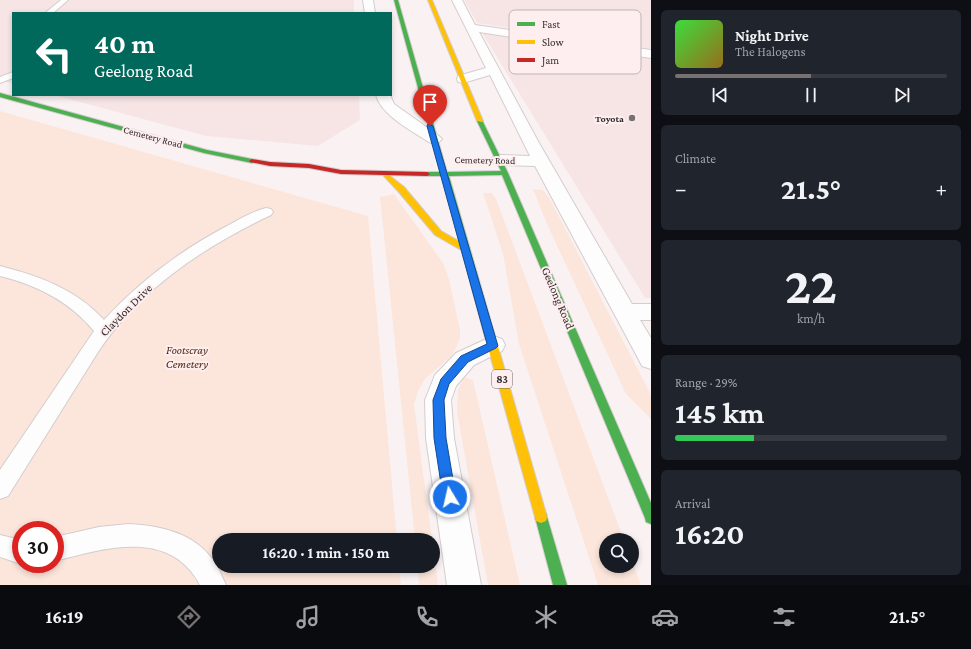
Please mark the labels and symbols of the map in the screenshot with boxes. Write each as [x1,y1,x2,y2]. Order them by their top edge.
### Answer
legend [509,10,641,74]
text: Fast [542,18,561,30]
text: Slow [542,36,564,48]
text: Jam [541,54,559,67]
pin [413,85,447,126]
place label: Toyota [595,113,624,124]
marker: Toyota [627,113,637,123]
street label: Cemetery Road [122,124,184,150]
street label: Cemetery Road [455,154,516,166]
street label: Geelong Road [539,265,578,332]
street label: Claydon Drive [97,281,155,339]
park label: Footscray Cemetery [166,343,208,371]
road number: 83 [492,370,512,388]
position arrow [429,476,471,518]
speed limit sign: 30 [12,521,64,573]

